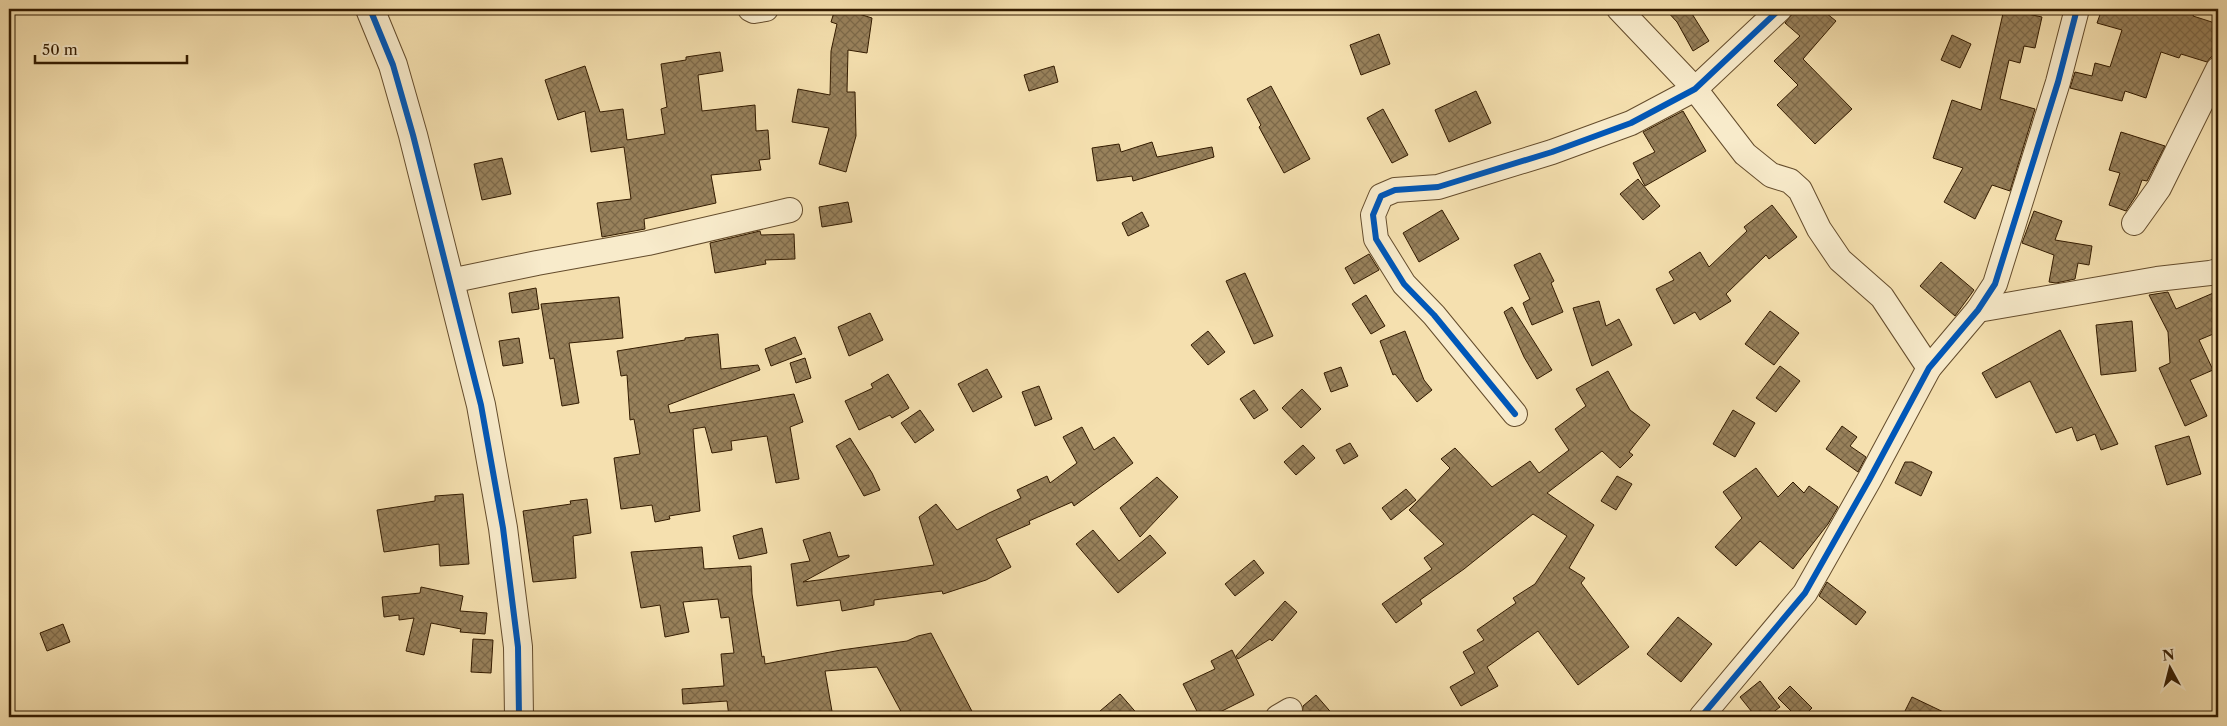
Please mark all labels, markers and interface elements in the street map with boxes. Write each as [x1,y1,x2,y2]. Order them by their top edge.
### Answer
scale bar [35,32,188,64]
text: 50 m [42,40,78,59]
north arrow [2144,644,2194,694]
text: N [2161,645,2176,665]

